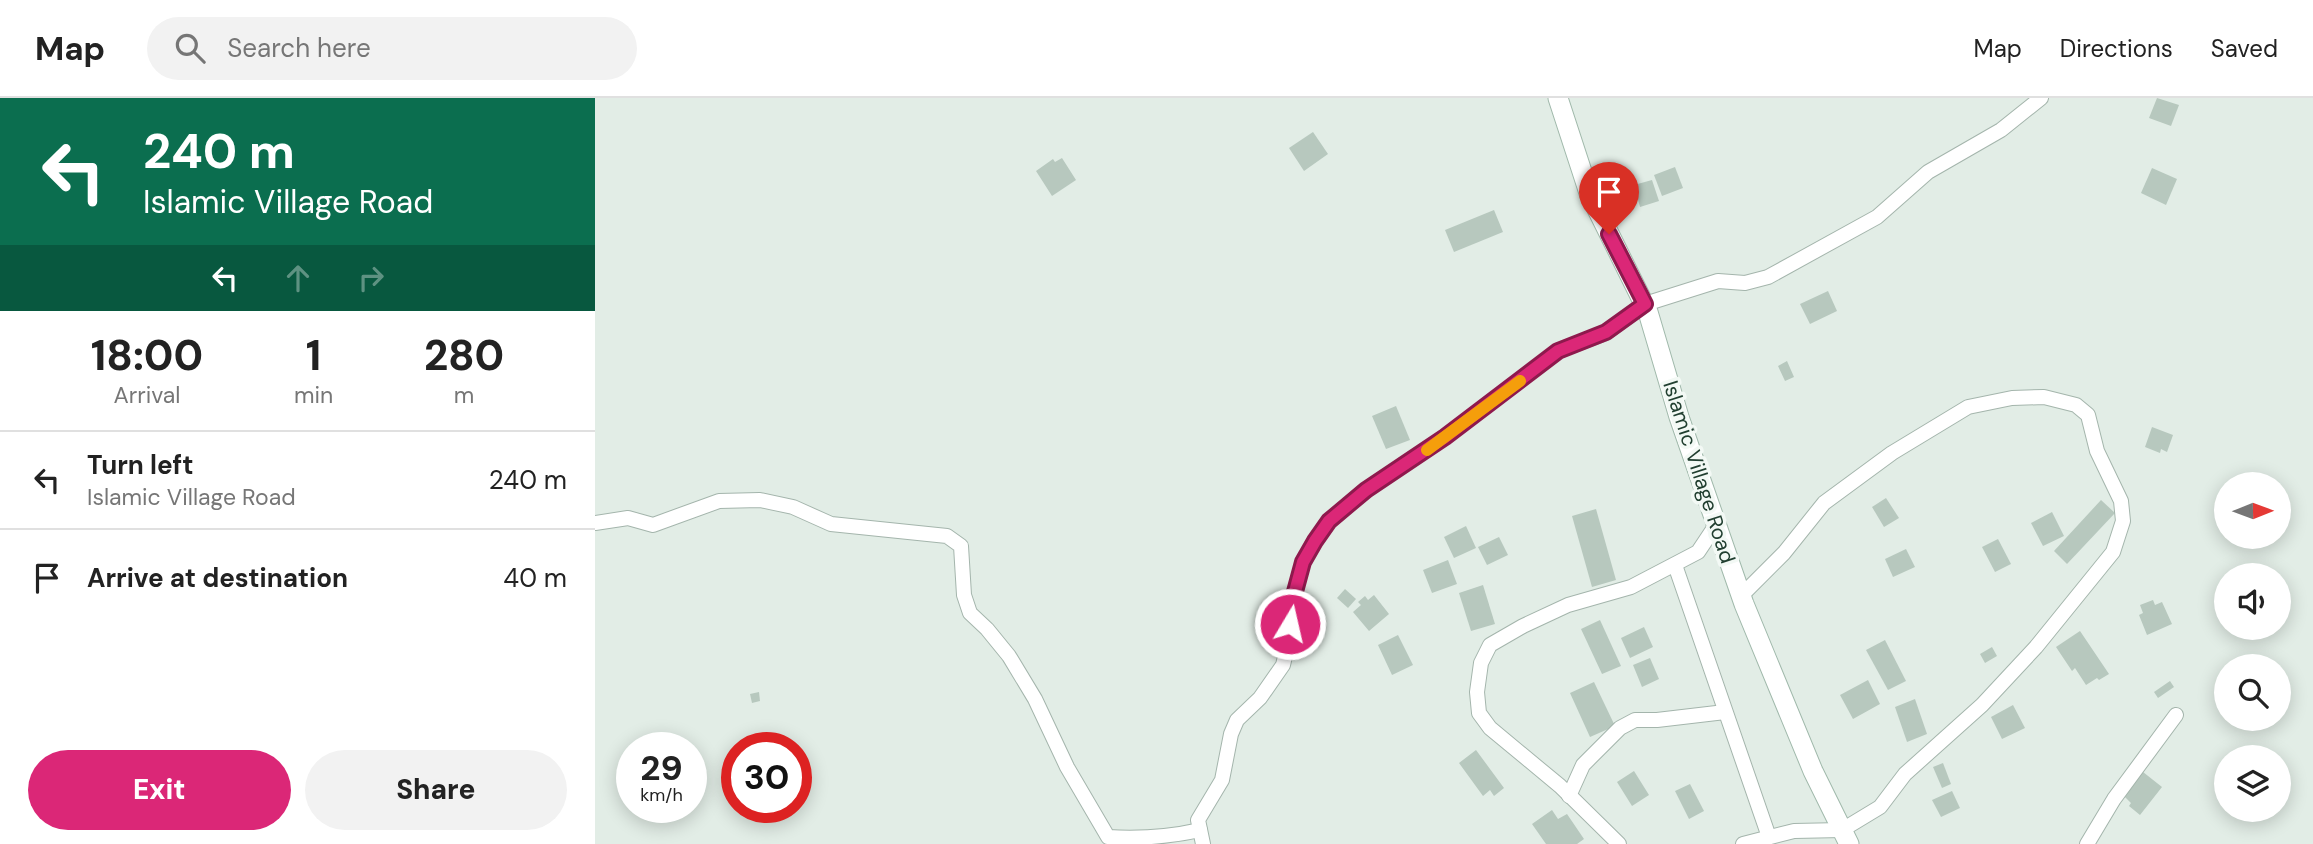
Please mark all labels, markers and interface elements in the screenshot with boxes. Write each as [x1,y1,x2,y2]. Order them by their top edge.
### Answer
search box [147,17,637,80]
text: Map [35,27,105,70]
icon: search [171,29,209,67]
text: Search here [227,31,371,65]
text: Map [1974,33,2022,64]
text: Directions [2060,33,2173,64]
text: Saved [2211,33,2278,64]
text: 240 m [143,119,295,183]
icon: left [28,126,119,217]
pin [1579,162,1639,234]
icon: arrive [1590,173,1628,211]
text: Islamic Village Road [143,181,433,223]
icon: left [206,259,244,297]
icon: ahead [279,259,317,297]
icon: right [352,259,390,297]
text: 18:00 [91,328,203,383]
text: 1 [306,328,321,383]
text: 280 [424,328,504,383]
street label: Islamic Village Road [1656,377,1742,567]
text: Arrival [113,380,180,410]
text: min [294,380,333,410]
text: m [454,380,474,410]
text: Turn left [87,448,194,482]
icon: left [28,461,66,499]
text: 240 m [489,463,567,497]
north arrow [2214,472,2291,550]
map controls [2214,472,2291,822]
text: Islamic Village Road [87,482,296,512]
icon: arrive [28,559,66,597]
text: Arrive at destination [87,561,348,595]
text: 40 m [503,561,567,595]
button: sound [2214,563,2291,640]
position arrow [1253,587,1327,661]
button: search [2214,654,2291,731]
speed limit sign: 30 [721,732,812,823]
text: 29 [640,745,683,791]
button: layers [2214,745,2291,822]
button: Exit [28,750,291,830]
button: Share [305,750,567,830]
text: km/h [640,783,683,807]

